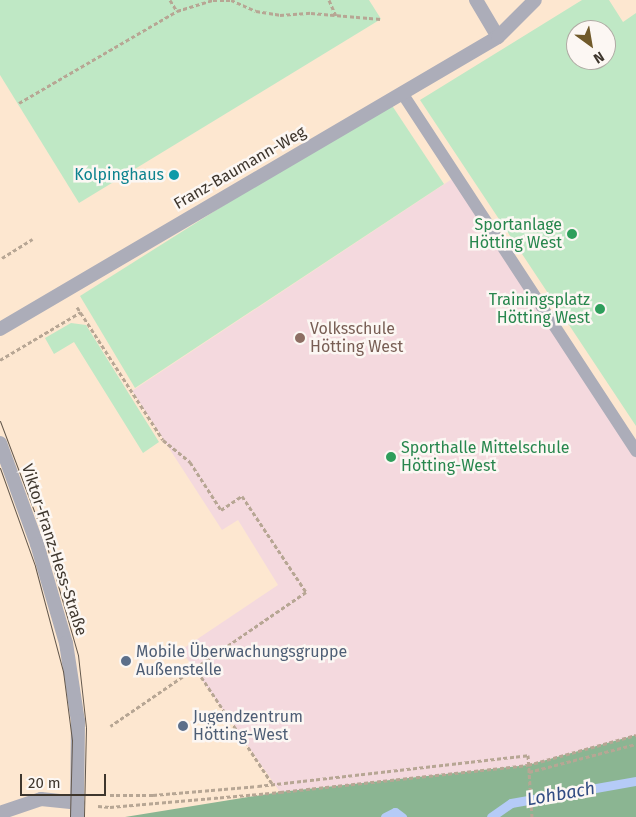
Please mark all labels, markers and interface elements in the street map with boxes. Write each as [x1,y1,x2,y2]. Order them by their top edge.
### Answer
north arrow [566,20,616,70]
text: N [590,48,607,67]
street label: Franz-Baumann-Weg [171,122,309,214]
place label: Kolpinghaus [74,165,164,185]
marker: Kolpinghaus [168,169,180,181]
place label: Sportanlage Hötting West [469,215,562,253]
marker: Sportanlage Hötting West [566,228,578,240]
place label: Trainingsplatz Hötting West [489,290,590,328]
marker: Trainingsplatz Hötting West [594,303,606,315]
place label: Volksschule Hötting West [310,319,403,357]
marker: Volksschule Hötting West [294,332,306,344]
place label: Sporthalle Mittelschule Hötting-West [401,438,570,476]
marker: Sporthalle Mittelschule Hötting-West [385,451,397,463]
street label: Viktor-Franz-Hess-Straße [17,462,91,638]
place label: Mobile Überwachungsgruppe Außenstelle [136,642,347,680]
marker: Mobile Überwachungsgruppe Außenstelle [120,655,132,667]
place label: Jugendzentrum Hötting-West [193,707,303,745]
marker: Jugendzentrum Hötting-West [177,720,189,732]
scale bar [22,764,109,796]
text: 20 m [28,774,61,792]
water label: Lohbach [525,777,597,811]

